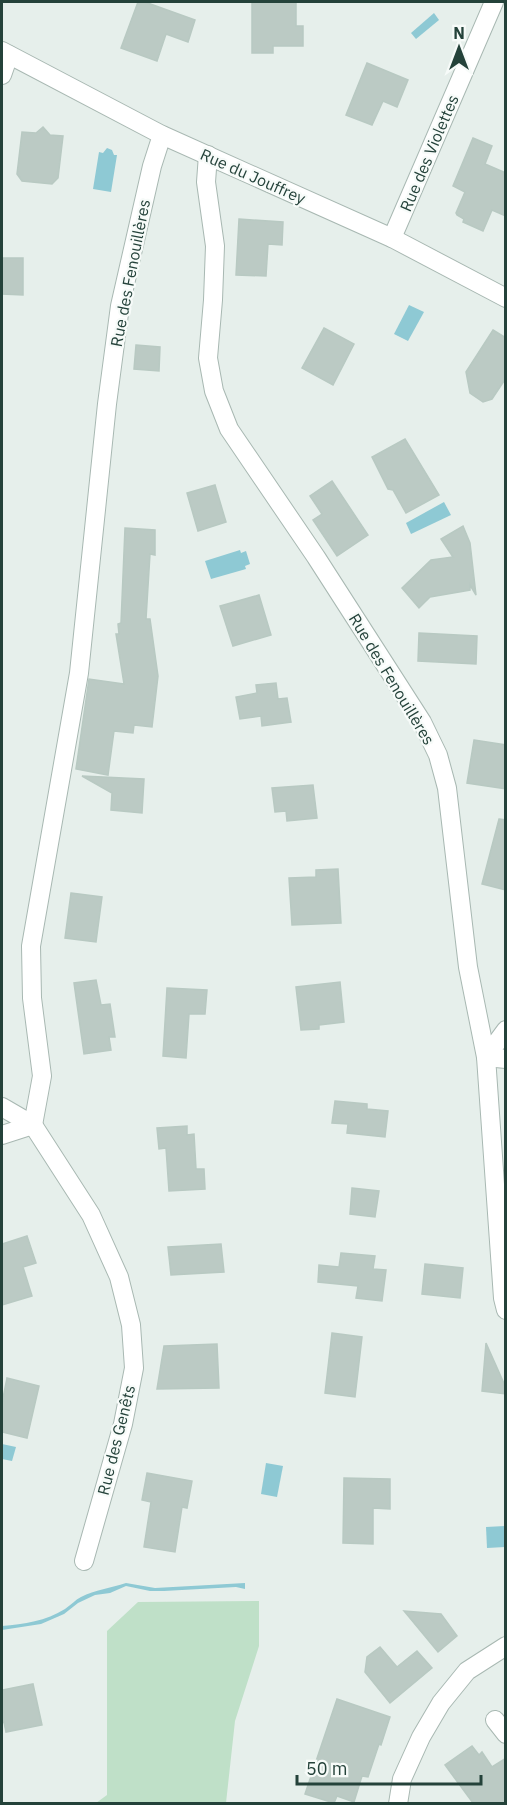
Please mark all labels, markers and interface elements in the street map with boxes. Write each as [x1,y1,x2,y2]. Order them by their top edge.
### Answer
north arrow [429,18,489,78]
text: N [453,23,465,43]
street label: Rue des Violettes [395,92,463,214]
street label: Rue du Jouffrey [197,144,309,208]
street label: Rue des Fenouillères [106,198,154,348]
street label: Rue des Fenouillères [345,610,439,748]
street label: Rue des Genêts [93,1383,139,1497]
scale bar [297,1748,482,1786]
text: 50 m [306,1757,348,1780]

